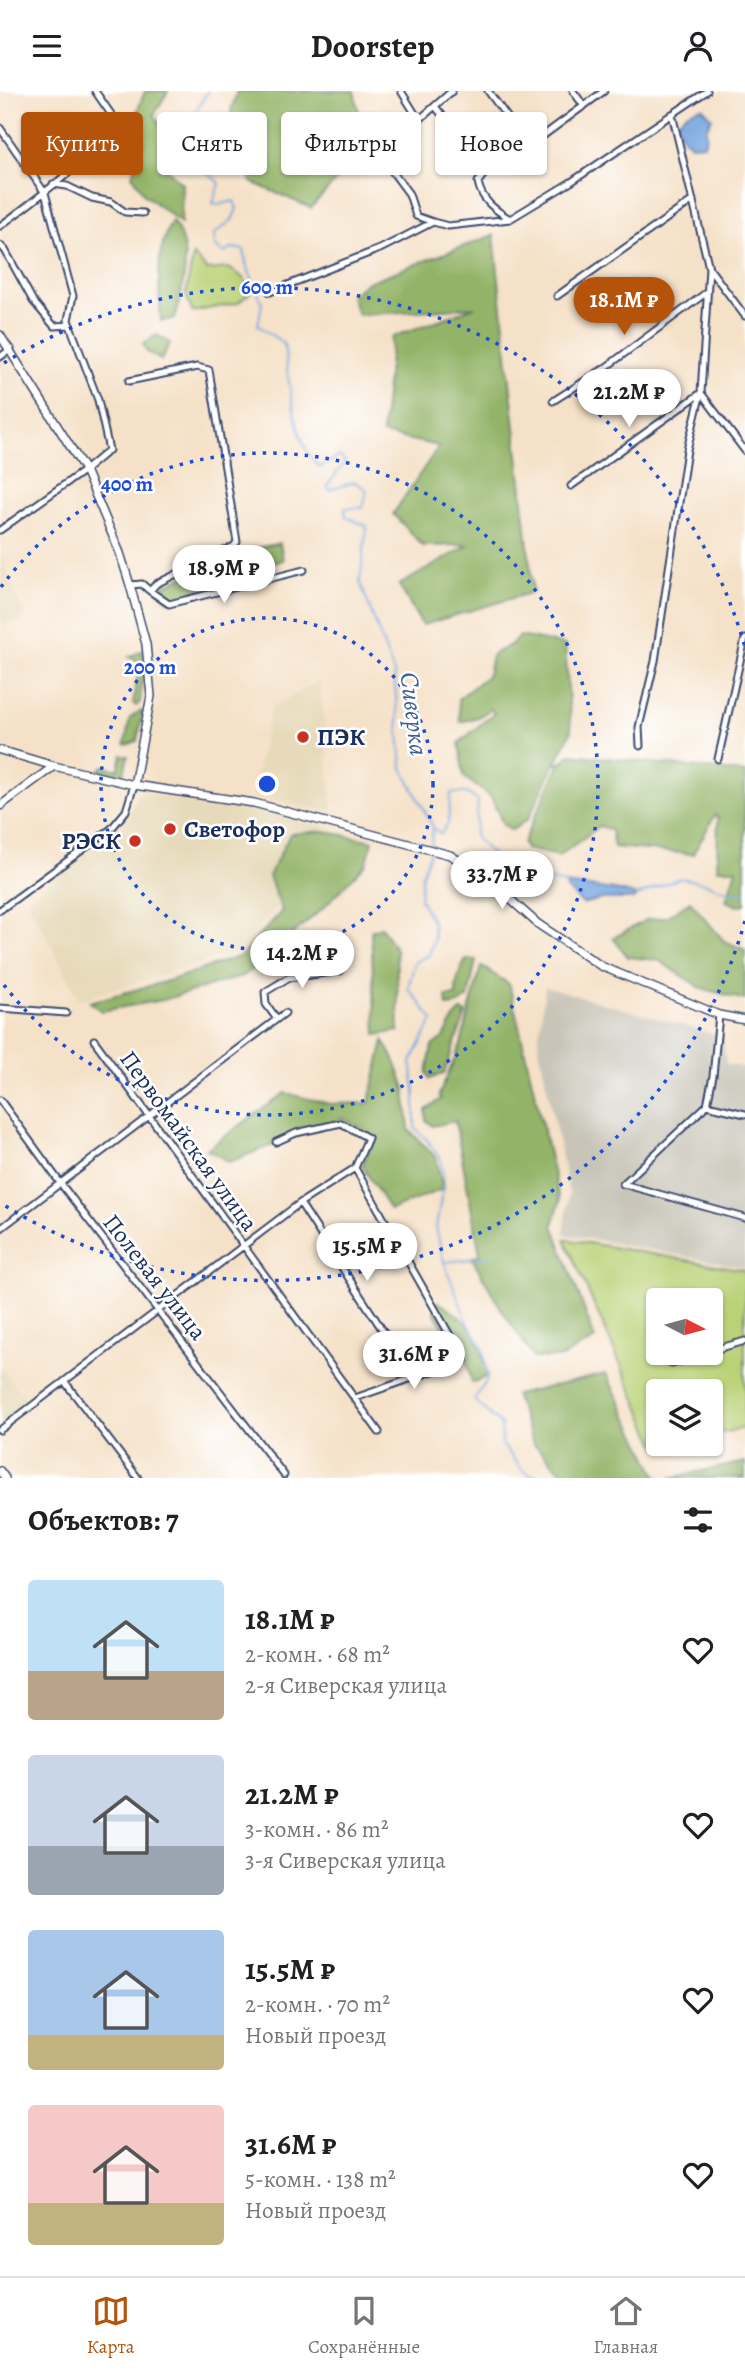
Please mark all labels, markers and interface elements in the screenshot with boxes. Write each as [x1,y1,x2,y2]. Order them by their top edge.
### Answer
text: Doorstep [311,24,434,68]
icon: menu [28,27,66,65]
icon: person [679,27,717,65]
chip: Купить [21,112,143,175]
chip: Снять [157,112,267,175]
chip: Фильтры [281,112,421,175]
chip: Новое [435,112,547,175]
text: 600 m [241,273,293,301]
pin: 18.1M ₽ [559,278,689,337]
text: 18.1M ₽ [590,284,658,315]
pin: 21.2M ₽ [564,369,694,429]
text: 21.2M ₽ [593,376,665,407]
text: 400 m [101,470,154,498]
pin: 18.9M ₽ [159,545,289,605]
text: 18.9M ₽ [188,552,260,583]
text: 200 m [124,653,177,681]
water label: Сиверка [392,670,436,758]
place label: ПЭК [317,721,365,753]
marker: ПЭК [295,729,311,745]
centre of rings [255,772,279,796]
place label: Светофор [184,813,285,845]
marker: Светофор [162,821,178,837]
place label: РЭСК [62,825,121,857]
marker: РЭСК [127,833,143,849]
pin: 33.7M ₽ [437,851,567,911]
text: 33.7M ₽ [467,858,537,889]
pin: 14.2M ₽ [237,930,367,990]
text: 14.2M ₽ [266,937,338,968]
street label: Первомайская улица [113,1044,265,1238]
street label: Полевая улица [96,1207,214,1347]
pin: 15.5M ₽ [302,1223,432,1283]
text: 15.5M ₽ [332,1230,402,1261]
north arrow [646,1288,723,1365]
map controls [646,1288,723,1456]
pin: 31.6M ₽ [349,1331,479,1391]
text: 31.6M ₽ [379,1338,449,1369]
button: layers [646,1379,723,1456]
text: Объектов: 7 [28,1500,178,1540]
icon: filters [679,1501,717,1539]
text: 18.1M ₽ [245,1599,335,1639]
icon: home [84,1608,168,1692]
icon: heart [679,1631,717,1669]
text: 2-комн. · 68 m² [245,1639,390,1670]
text: 2-я Сиверская улица [245,1670,447,1701]
text: 21.2M ₽ [245,1774,339,1814]
icon: home [84,1783,168,1867]
icon: heart [679,1806,717,1844]
text: 3-комн. · 86 m² [245,1814,388,1845]
text: 3-я Сиверская улица [245,1845,446,1876]
text: 15.5M ₽ [245,1949,335,1989]
icon: home [84,1958,168,2042]
icon: heart [679,1981,717,2019]
text: 2-комн. · 70 m² [245,1989,390,2020]
text: Новый проезд [245,2020,386,2051]
text: 31.6M ₽ [245,2124,337,2164]
icon: home [84,2133,168,2217]
icon: heart [679,2156,717,2194]
text: 5-комн. · 138 m² [245,2164,396,2195]
text: Новый проезд [245,2195,386,2226]
tab: Карта [87,2292,135,2360]
tab: Сохранённые [308,2292,420,2360]
tab: Главная [594,2292,658,2360]

